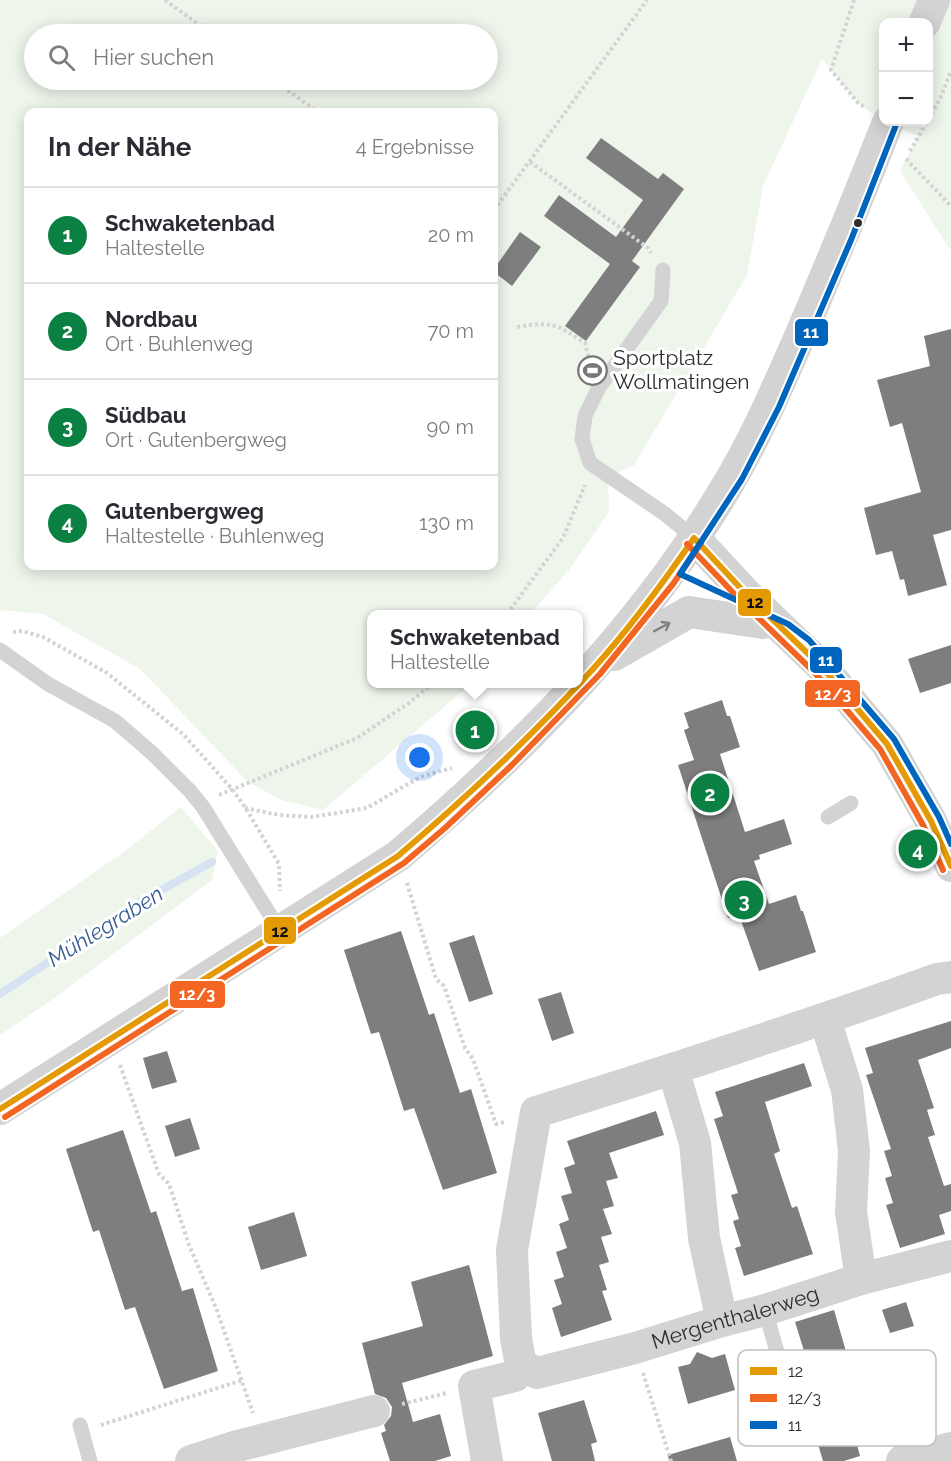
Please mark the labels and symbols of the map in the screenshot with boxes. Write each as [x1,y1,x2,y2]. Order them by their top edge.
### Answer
unlabelled marker [852,217,864,229]
line badge: 11 [794,318,829,347]
text: 11 [803,323,819,342]
place label: Sportplatz Wollmatingen [613,345,750,394]
sports icon: Sportplatz Wollmatingen [576,354,608,386]
line badge: 12 [737,588,772,617]
text: 12 [747,593,763,612]
one-way arrow [653,621,671,632]
line badge: 11 [809,646,843,674]
text: 11 [818,651,834,670]
line badge: 12/3 [804,679,861,708]
text: 12/3 [815,685,851,704]
pin: 1 [456,708,494,752]
your location [405,743,434,772]
pin: 2 [690,770,730,816]
pin: 4 [898,826,938,872]
pin: 3 [724,878,764,922]
water label: Mühlegraben [42,880,168,972]
line badge: 12 [263,916,297,945]
text: 12 [272,922,288,941]
line badge: 12/3 [169,980,226,1009]
text: 12/3 [179,985,215,1004]
street label: Mergenthalerweg [648,1280,822,1354]
legend [738,1350,936,1446]
text: 12 [788,1362,803,1381]
text: 12/3 [788,1389,821,1408]
text: 11 [788,1416,802,1435]

